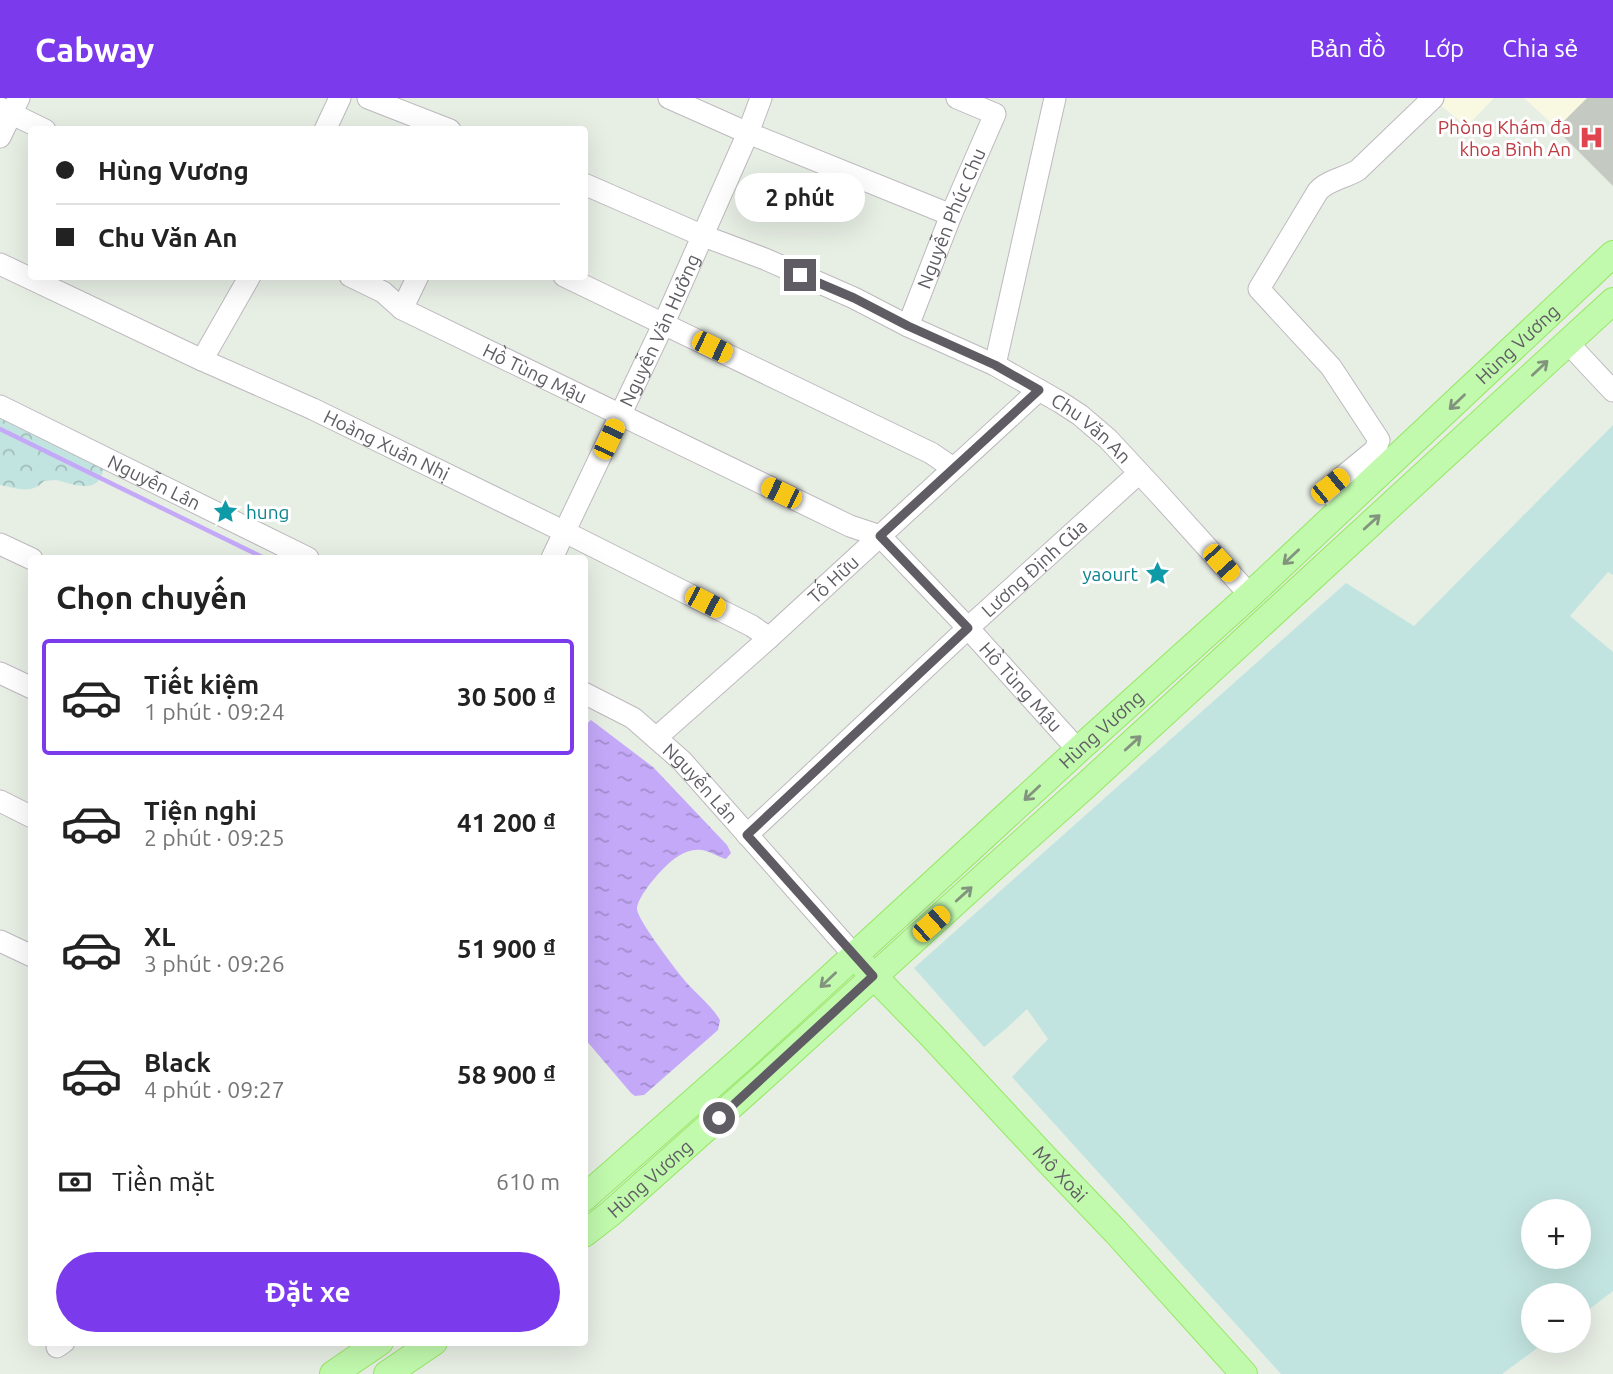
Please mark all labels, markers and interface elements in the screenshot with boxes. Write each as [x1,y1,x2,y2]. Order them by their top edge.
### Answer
text: Cabway [35,31,154,68]
text: Bản đồ [1310,35,1386,62]
text: Lớp [1424,35,1464,62]
text: Chia sẻ [1502,35,1578,62]
place label: Phòng Khám đa khoa Bình An [1438,116,1571,160]
hospital icon: Phòng Khám đa khoa Bình An [1577,124,1605,152]
street label: Nguyễn Phúc Chu [913,145,990,292]
text: Hùng Vương [98,156,249,185]
callout: 2 phút [735,174,865,222]
text: 2 phút [765,185,835,210]
text: Chu Văn An [98,223,237,252]
street label: Nguyễn Văn Hưởng [615,250,704,410]
route end [784,259,816,291]
street label: Hùng Vương [1471,300,1563,388]
car [689,328,736,366]
street label: Hồ Tùng Mậu [479,339,591,408]
one-way arrow [1531,360,1548,377]
street label: Chu Văn An [1048,388,1136,468]
one-way arrow [1449,393,1466,410]
street label: Hoàng Xuân Nhị [320,405,453,485]
car [591,416,628,462]
street label: Nguyễn Lân [104,450,204,514]
car [1308,465,1353,507]
car [758,474,805,512]
place icon: hung [212,498,240,526]
place label: hung [246,501,289,523]
one-way arrow [1363,514,1381,530]
street label: Lương Định Của [977,515,1091,621]
car [1200,540,1243,586]
one-way arrow [1283,549,1300,566]
street label: Tố Hữu [803,551,863,608]
place icon: yaourt [1144,560,1172,588]
place label: yaourt [1082,563,1139,585]
text: Chọn chuyến [56,579,247,615]
car [682,583,729,621]
street label: Hồ Tùng Mậu [975,637,1067,736]
icon: car [60,666,123,729]
text: Tiết kiệm [144,670,259,699]
text: 30 500 ₫ [457,682,556,711]
street label: Hùng Vương [1054,685,1148,773]
text: 1 phút · 09:24 [144,699,285,724]
one-way arrow [1124,734,1141,751]
street label: Nguyễn Lân [659,739,743,827]
one-way arrow [1023,785,1041,801]
icon: car [60,792,123,855]
text: Tiện nghi [144,796,257,825]
text: 41 200 ₫ [457,808,556,837]
text: 2 phút · 09:25 [144,825,285,850]
one-way arrow [954,887,972,903]
car [909,902,954,946]
icon: car [60,918,123,981]
text: XL [144,922,175,951]
text: 51 900 ₫ [457,934,556,963]
text: 3 phút · 09:26 [144,951,285,976]
one-way arrow [820,971,837,988]
icon: car [60,1044,123,1107]
text: Black [144,1048,211,1077]
text: 58 900 ₫ [457,1060,556,1089]
text: 4 phút · 09:27 [144,1077,285,1102]
route start [703,1102,735,1134]
street label: Hùng Vương [603,1135,697,1222]
street label: Mô Xoài [1028,1141,1092,1206]
icon: cash [56,1163,94,1201]
text: Tiền mặt [112,1167,215,1196]
text: 610 m [496,1169,560,1194]
map controls [1521,1199,1591,1353]
button: + [1521,1199,1591,1269]
button: Đặt xe [56,1252,560,1332]
button: − [1521,1283,1591,1353]

